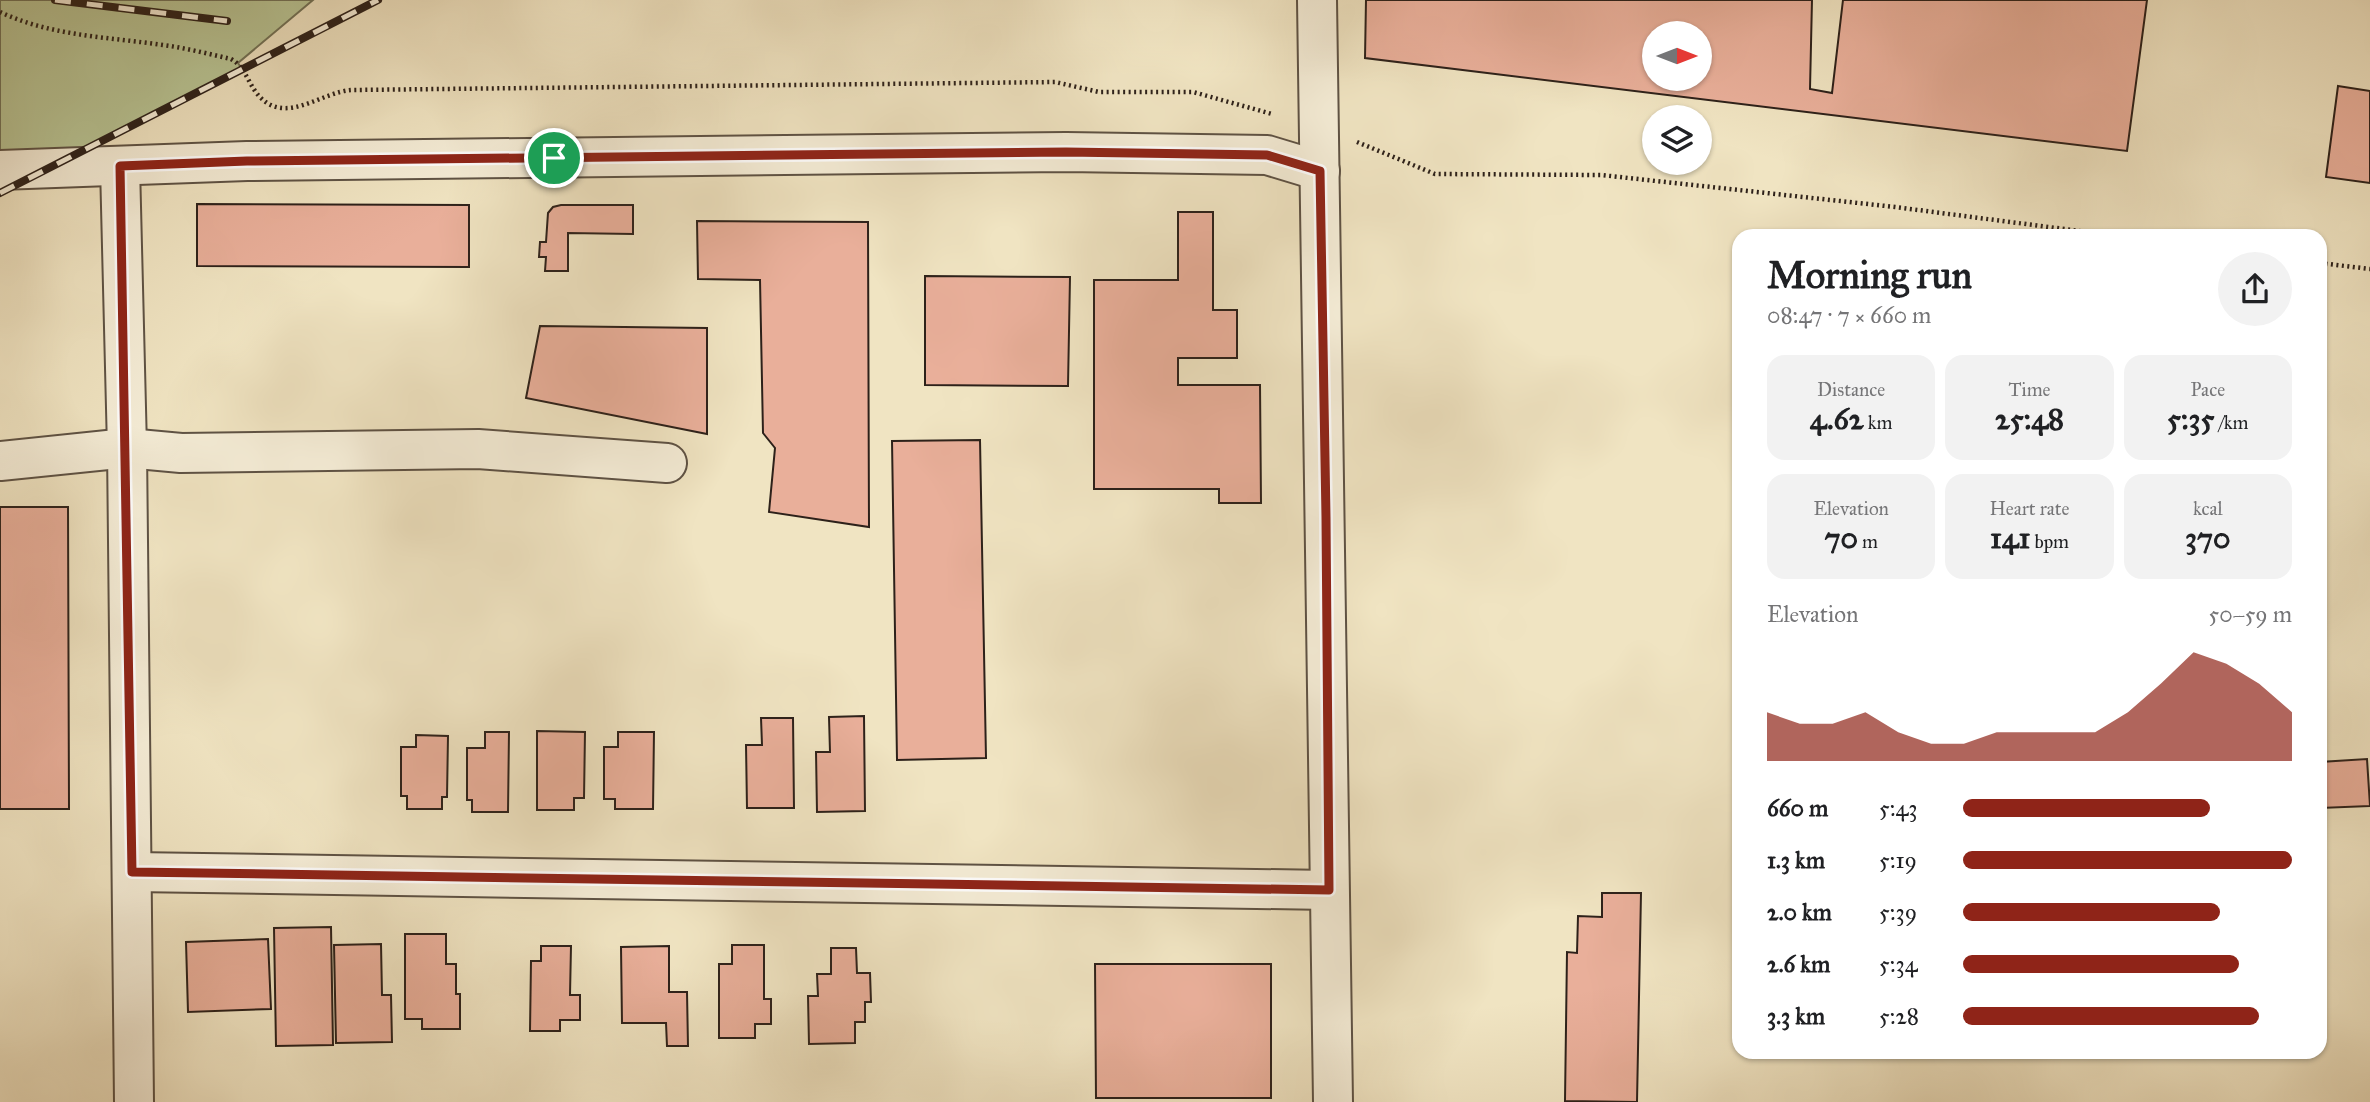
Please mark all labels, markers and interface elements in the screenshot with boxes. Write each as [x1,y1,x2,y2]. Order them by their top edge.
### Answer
north arrow [1642,21,1712,91]
map controls [1642,21,1712,175]
button: layers [1642,105,1712,175]
pin [524,128,584,188]
icon: arrive [535,139,573,177]
text: Morning run [1767,252,1972,298]
button: share [2218,252,2292,326]
text: 08:47 · 7 × 660 m [1767,301,1931,329]
text: Distance [1817,378,1885,401]
text: Time [2008,378,2051,401]
text: Pace [2191,378,2225,401]
text: 4.62 [1810,401,1864,437]
text: 25:48 [1995,401,2064,437]
text: 5:35 [2167,401,2215,437]
text: km [1864,411,1893,434]
text: /km [2215,411,2249,434]
text: Elevation [1813,497,1889,520]
text: Heart rate [1990,497,2069,520]
text: kcal [2193,497,2223,520]
text: 70 [1824,520,1858,556]
text: 141 [1990,520,2030,556]
text: 370 [2185,520,2231,556]
text: m [1858,530,1878,553]
text: bpm [2030,530,2069,553]
text: Elevation [1767,600,1858,628]
text: 50–59 m [2209,600,2292,628]
text: 660 m [1767,794,1828,822]
text: 5:43 [1879,794,1918,822]
text: 1.3 km [1767,846,1825,874]
text: 5:19 [1879,846,1917,874]
text: 2.0 km [1767,898,1832,926]
text: 5:39 [1879,898,1917,926]
text: 2.6 km [1767,950,1830,978]
text: 5:34 [1879,950,1918,978]
text: 3.3 km [1767,1002,1825,1030]
text: 5:28 [1879,1002,1919,1030]

